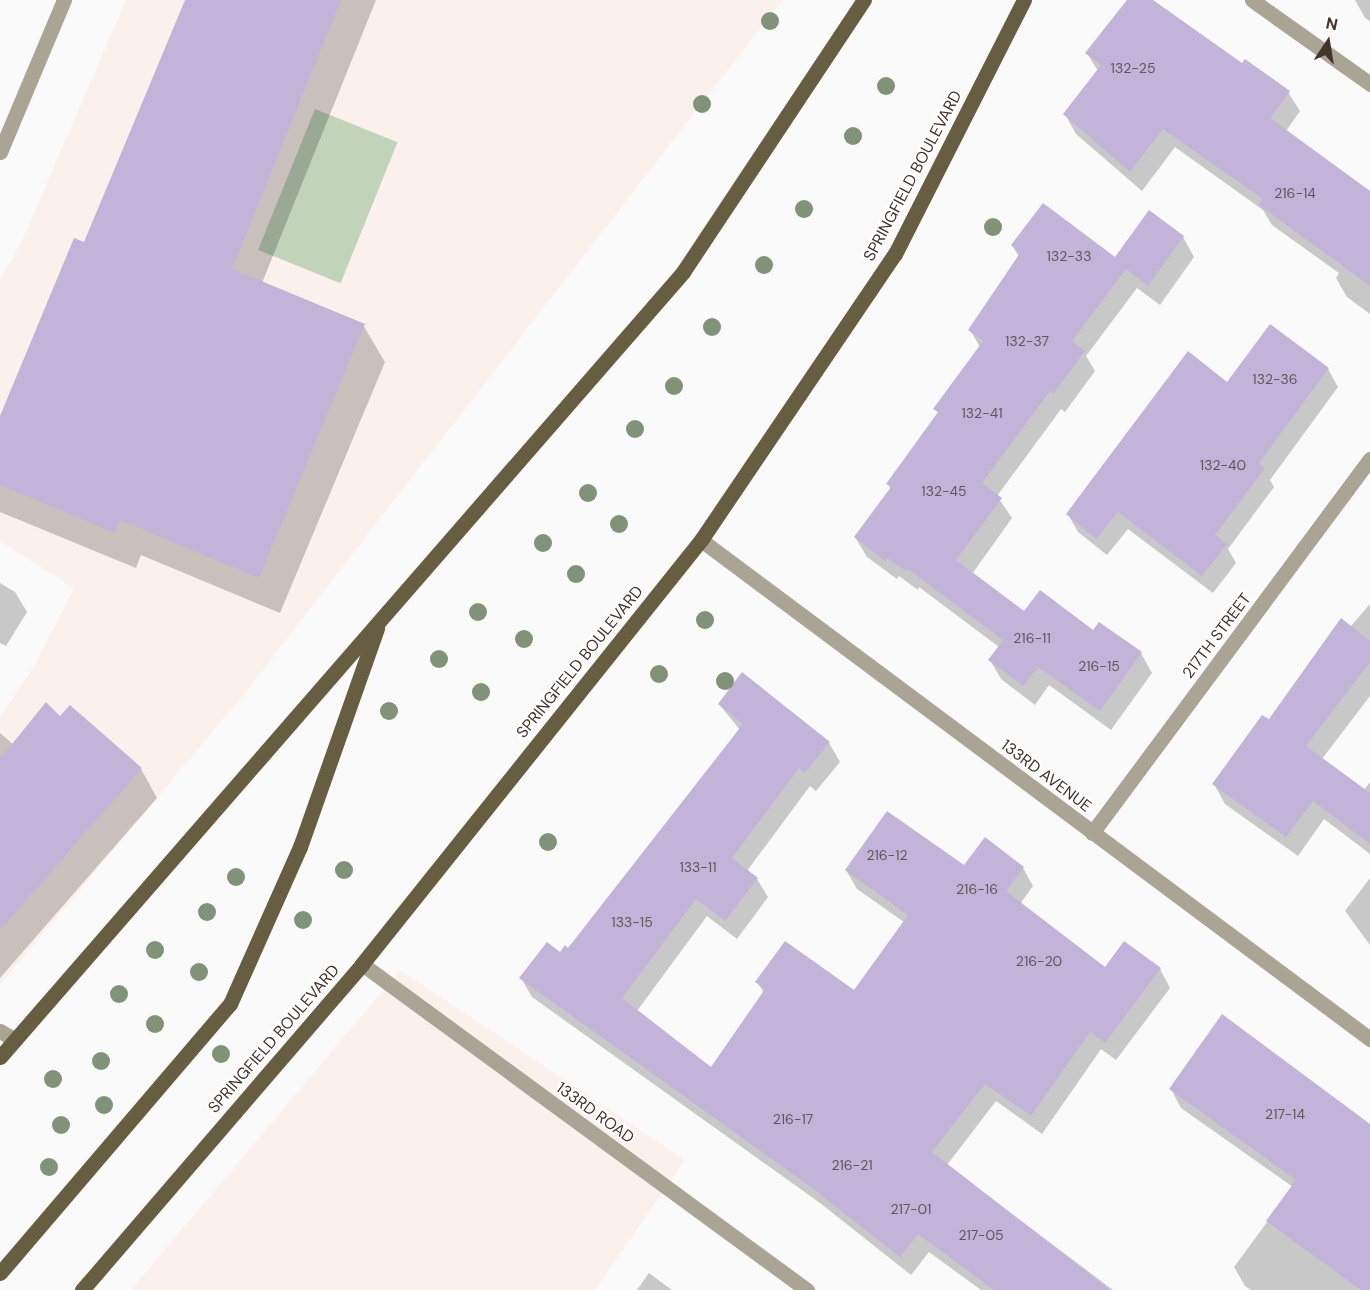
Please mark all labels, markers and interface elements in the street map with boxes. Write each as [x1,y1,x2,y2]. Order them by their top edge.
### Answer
north arrow [1298,12,1358,72]
text: N [1324,12,1340,35]
house number: 132-25 [1111,60,1155,76]
street label: SPRINGFIELD BOULEVARD [860,87,966,265]
house number: 216-14 [1274,185,1316,201]
house number: 132-33 [1047,248,1091,264]
house number: 132-37 [1005,333,1049,349]
house number: 132-36 [1252,371,1298,387]
house number: 132-41 [961,405,1003,421]
house number: 132-40 [1200,457,1246,473]
house number: 132-45 [921,483,967,499]
street label: SPRINGFIELD BOULEVARD [513,582,647,742]
street label: 217TH STREET [1179,590,1255,682]
house number: 216-11 [1013,630,1051,646]
house number: 216-15 [1078,658,1120,674]
street label: 133RD AVENUE [997,736,1095,816]
house number: 216-12 [866,847,908,863]
house number: 133-11 [679,859,717,875]
house number: 216-16 [956,881,998,897]
house number: 133-15 [611,914,653,930]
house number: 216-20 [1016,953,1062,969]
street label: SPRINGFIELD BOULEVARD [204,961,344,1117]
street label: 133RD ROAD [552,1078,638,1148]
house number: 217-14 [1265,1106,1305,1122]
house number: 216-17 [773,1111,813,1127]
house number: 216-21 [831,1157,873,1173]
house number: 217-01 [891,1201,931,1217]
house number: 217-05 [958,1227,1004,1243]

